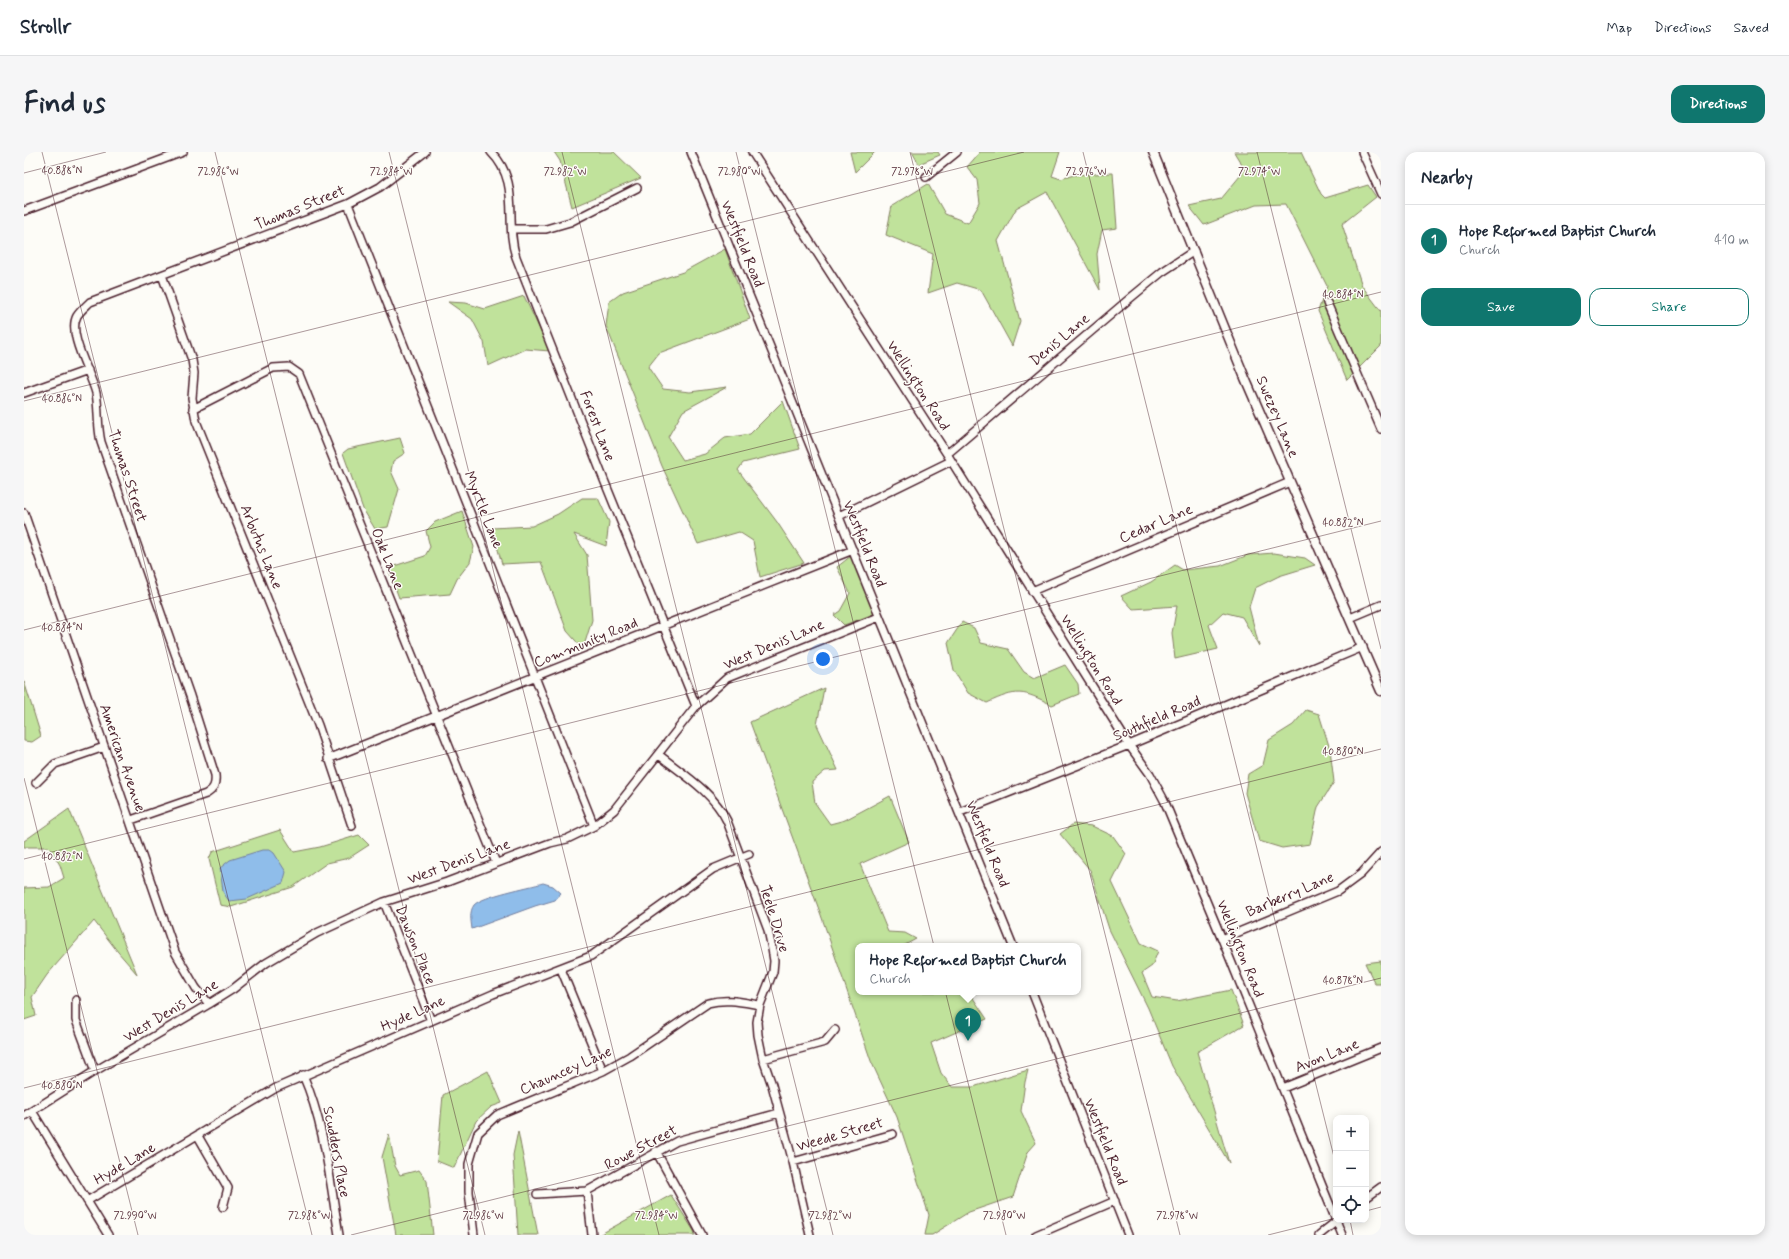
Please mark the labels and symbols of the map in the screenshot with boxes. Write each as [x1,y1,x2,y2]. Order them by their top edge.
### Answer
text: 40.888°N [42,164,83,178]
text: 72.986°W [197,165,239,179]
text: 72.984°W [370,165,412,179]
text: 72.982°W [544,165,586,179]
text: 72.980°W [718,165,760,179]
text: 72.978°W [891,165,933,179]
text: 72.976°W [1066,165,1106,179]
text: 72.974°W [1238,165,1280,179]
street label: Thomas Street [252,181,348,235]
street label: Westfield Road [716,198,769,290]
text: 40.884°N [1323,288,1364,302]
street label: Denis Lane [1026,309,1094,371]
street label: Wellington Road [881,337,955,435]
street label: Swezey Lane [1251,373,1303,461]
street label: Forest Lane [574,388,620,464]
text: 40.886°N [42,392,82,406]
street label: Thomas Street [103,427,151,525]
street label: Myrtle Lane [458,468,508,552]
street label: Westfield Road [838,498,891,590]
street label: Cedar Lane [1116,500,1196,548]
street label: Arbutus Lane [235,502,287,592]
text: 40.882°N [1322,516,1364,530]
street label: Oak Lane [366,525,408,593]
street label: Wellington Road [1054,611,1127,710]
street label: Community Road [531,613,641,673]
street label: West Denis Lane [721,615,827,675]
text: 40.884°N [42,621,83,635]
your location [813,649,833,669]
street label: Southfield Road [1110,691,1204,746]
street label: American Avenue [94,701,150,815]
text: 40.880°N [1322,745,1364,759]
street label: Westfield Road [961,798,1014,890]
street label: West Denis Lane [405,834,513,890]
text: 40.882°N [41,850,83,864]
street label: Barberry Lane [1243,867,1337,922]
street label: Teele Drive [754,883,794,955]
street label: Wellington Road [1210,897,1269,1001]
street label: Dawson Place [390,902,440,988]
text: 40.878°N [1323,974,1363,988]
street label: West Denis Lane [120,975,222,1047]
street label: Hyde Lane [378,991,448,1037]
pin: 1 [955,1008,981,1041]
street label: Avon Lane [1292,1034,1362,1078]
street label: Chauncey Lane [517,1042,615,1100]
text: 40.880°N [41,1079,83,1093]
street label: Westfield Road [1079,1096,1132,1188]
street label: Scudders Place [317,1105,355,1200]
street label: Weede Street [794,1113,886,1157]
street label: Rowe Street [601,1121,681,1175]
street label: Hyde Lane [90,1138,160,1190]
text: 72.990°W [113,1209,157,1223]
text: 72.988°W [288,1209,330,1223]
text: 72.986°W [462,1209,504,1223]
text: 72.984°W [635,1209,677,1223]
text: 72.982°W [809,1209,851,1223]
text: 72.980°W [983,1209,1025,1223]
text: 72.978°W [1156,1209,1198,1223]

